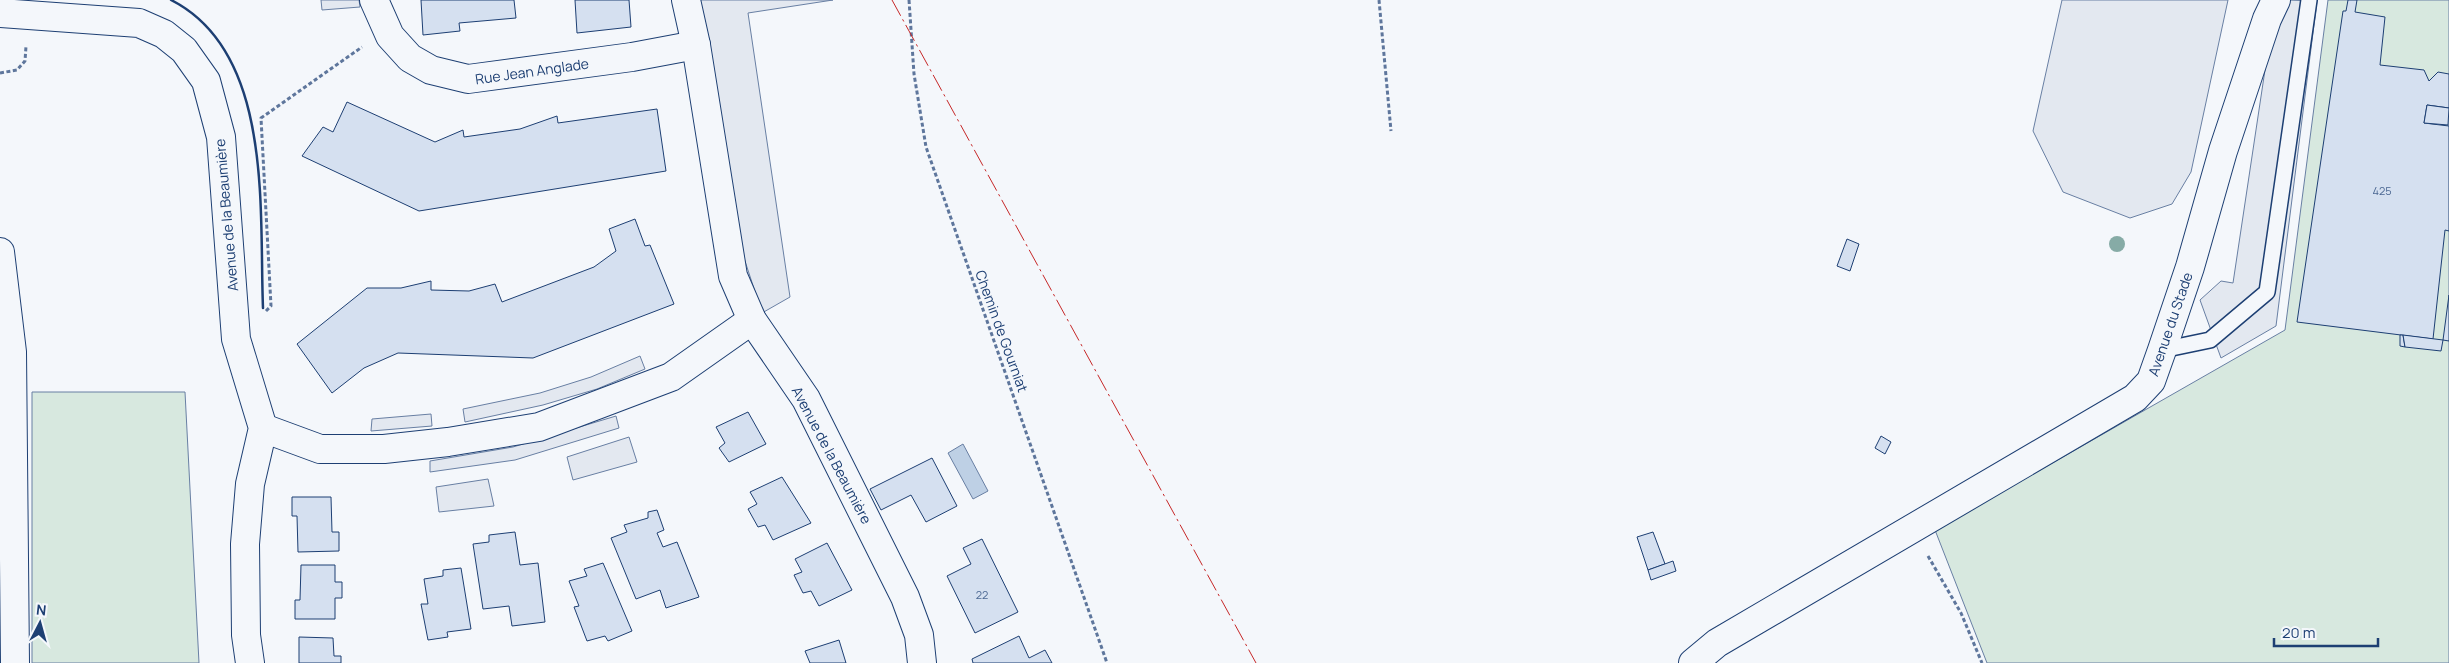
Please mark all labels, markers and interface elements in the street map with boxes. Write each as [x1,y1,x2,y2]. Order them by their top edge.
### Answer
street label: Rue Jean Anglade [474,54,590,88]
street label: Avenue de la Beaumière [210,138,242,292]
house number: 425 [2372,183,2392,198]
street label: Chemin de Gourniat [971,267,1033,395]
street label: Avenue du Stade [2143,270,2197,378]
street label: Avenue de la Beaumière [788,383,876,527]
house number: 22 [976,587,988,602]
north arrow [15,598,65,648]
text: N [35,600,47,620]
scale bar [2274,616,2378,648]
text: 20 m [2282,622,2315,643]

